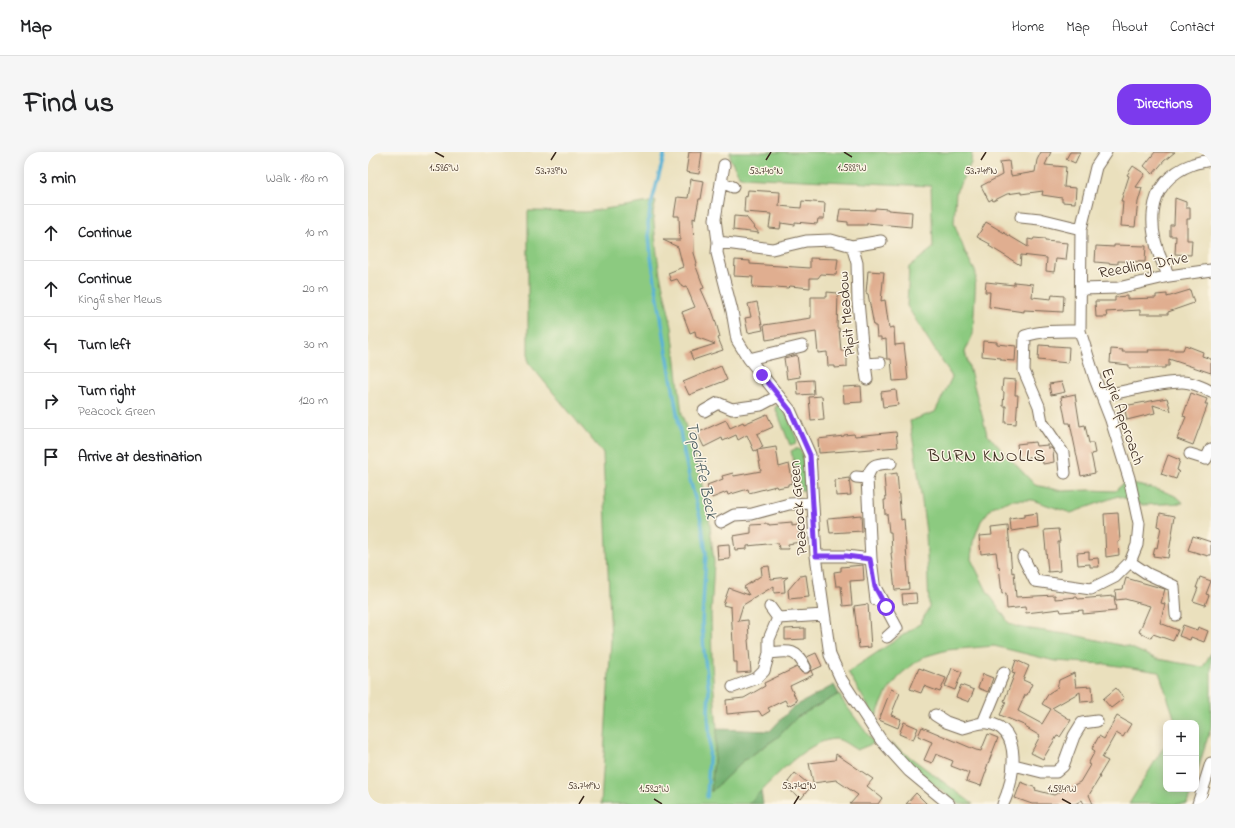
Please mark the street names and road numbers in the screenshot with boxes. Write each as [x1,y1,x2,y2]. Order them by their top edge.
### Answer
street label: Reedling Drive [1097,246,1191,286]
street label: Pipit Meadow [831,270,863,357]
street label: Eyrie Approach [1094,365,1150,469]
street label: Peacock Green [783,459,815,556]

